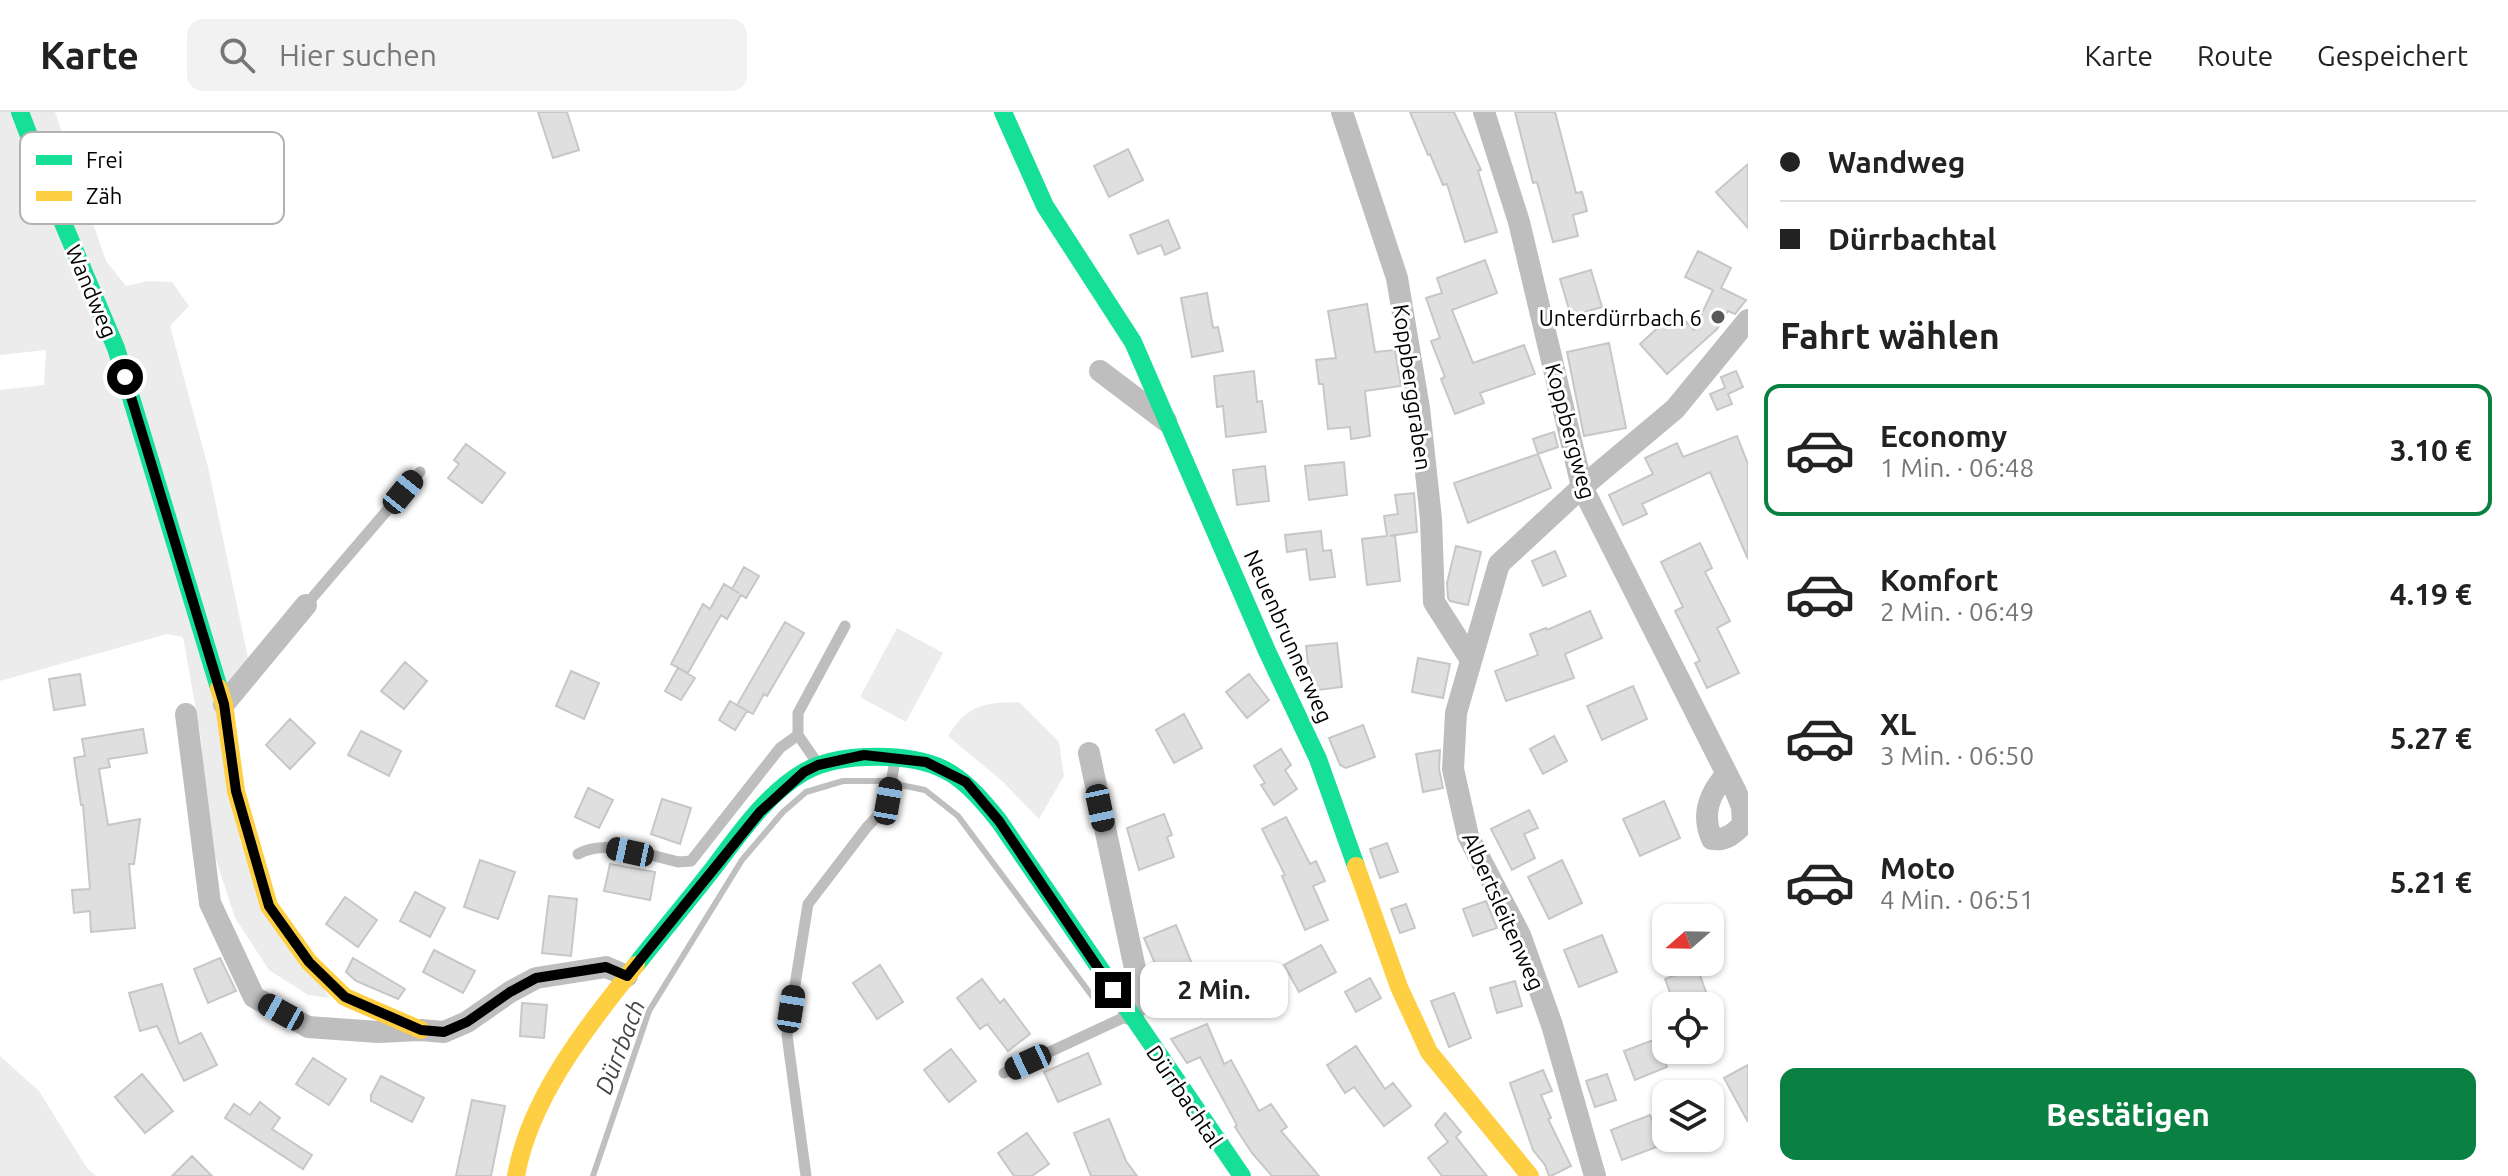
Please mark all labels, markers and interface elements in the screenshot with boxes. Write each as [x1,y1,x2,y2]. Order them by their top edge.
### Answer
search box [187,19,747,91]
icon: search [215,33,259,77]
text: Karte [40,34,139,76]
text: Hier suchen [279,38,437,72]
text: Karte [2084,40,2153,71]
text: Route [2197,40,2273,71]
text: Gespeichert [2317,40,2468,71]
legend [20,132,284,224]
text: Wandweg [1828,145,1965,179]
text: Frei [86,147,123,172]
text: Zäh [86,183,122,208]
text: Dürrbachtal [1828,222,1996,256]
street label: Wandweg [61,241,123,341]
street label: Koppberggraben [1389,302,1437,472]
place label: Unterdürrbach 6 [1539,305,1702,330]
marker: Unterdürrbach 6 [1709,308,1727,326]
text: Fahrt wählen [1780,315,2000,356]
route start [107,359,143,395]
street label: Koppbergweg [1541,360,1601,502]
icon: car [1784,414,1856,486]
text: Economy [1880,419,2007,453]
text: 3.10 € [2390,433,2472,467]
text: 1 Min. · 06:48 [1880,453,2034,482]
car [379,466,427,518]
street label: Neuenbrunnerweg [1240,546,1338,726]
icon: car [1784,558,1856,630]
text: Komfort [1880,563,1998,597]
text: 4.19 € [2390,577,2472,611]
text: 2 Min. · 06:49 [1880,597,2034,626]
icon: car [1784,702,1856,774]
text: XL [1880,707,1916,741]
text: 5.27 € [2390,721,2472,755]
text: 3 Min. · 06:50 [1880,741,2034,770]
car [872,775,904,827]
car [1083,782,1117,834]
street label: Albertsleitenweg [1458,828,1550,994]
car [604,835,656,869]
icon: car [1784,846,1856,918]
text: Moto [1880,851,1955,885]
text: 5.21 € [2390,865,2472,899]
text: 4 Min. · 06:51 [1880,885,2034,914]
north arrow [1652,904,1724,976]
map controls [1652,904,1724,1152]
callout: 2 Min. [1141,962,1289,1018]
route end [1095,972,1131,1008]
text: 2 Min. [1178,975,1250,1004]
car [775,983,807,1035]
car [254,990,308,1034]
button: locate [1652,992,1724,1064]
water label: Dürrbach [590,996,650,1098]
street label: Dürrbachtal [1142,1040,1228,1152]
car [1001,1041,1055,1083]
button: Bestätigen [1780,1068,2476,1160]
button: layers [1652,1080,1724,1152]

